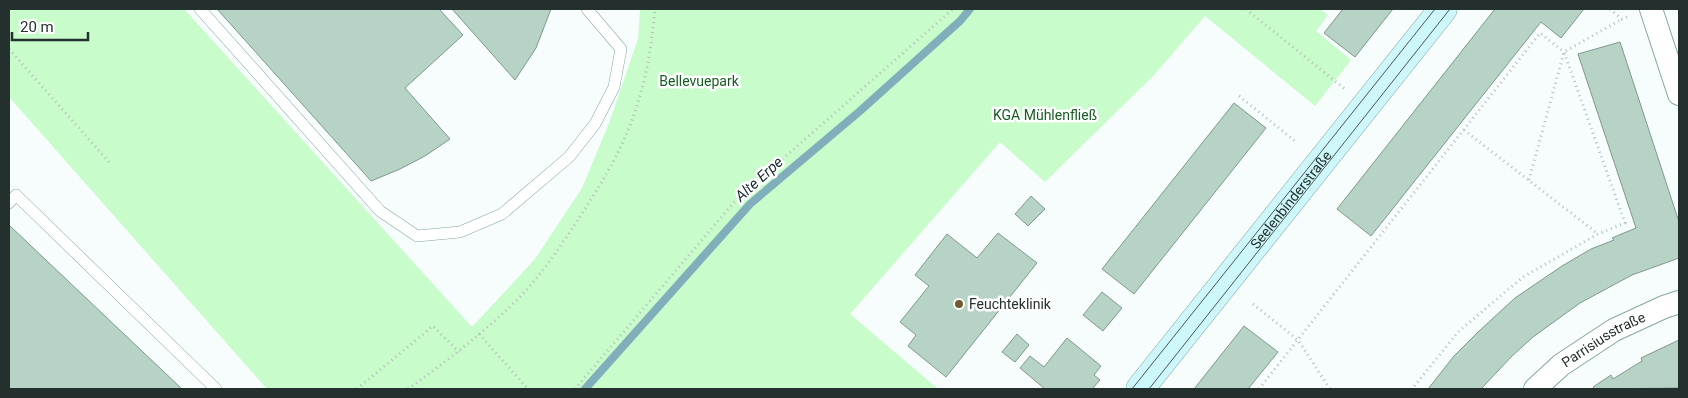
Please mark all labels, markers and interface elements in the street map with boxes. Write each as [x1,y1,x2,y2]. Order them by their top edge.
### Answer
scale bar [12,10,89,42]
text: 20 m [20,18,54,36]
park label: Bellevuepark [659,73,740,89]
park label: KGA Mühlenfließ [993,107,1097,123]
street label: Seelenbinderstraße [1247,148,1335,252]
water label: Alte Erpe [731,153,787,206]
place label: Feuchteklinik [969,296,1052,312]
marker: Feuchteklinik [953,298,965,310]
street label: Parrisiusstraße [1559,309,1648,370]

